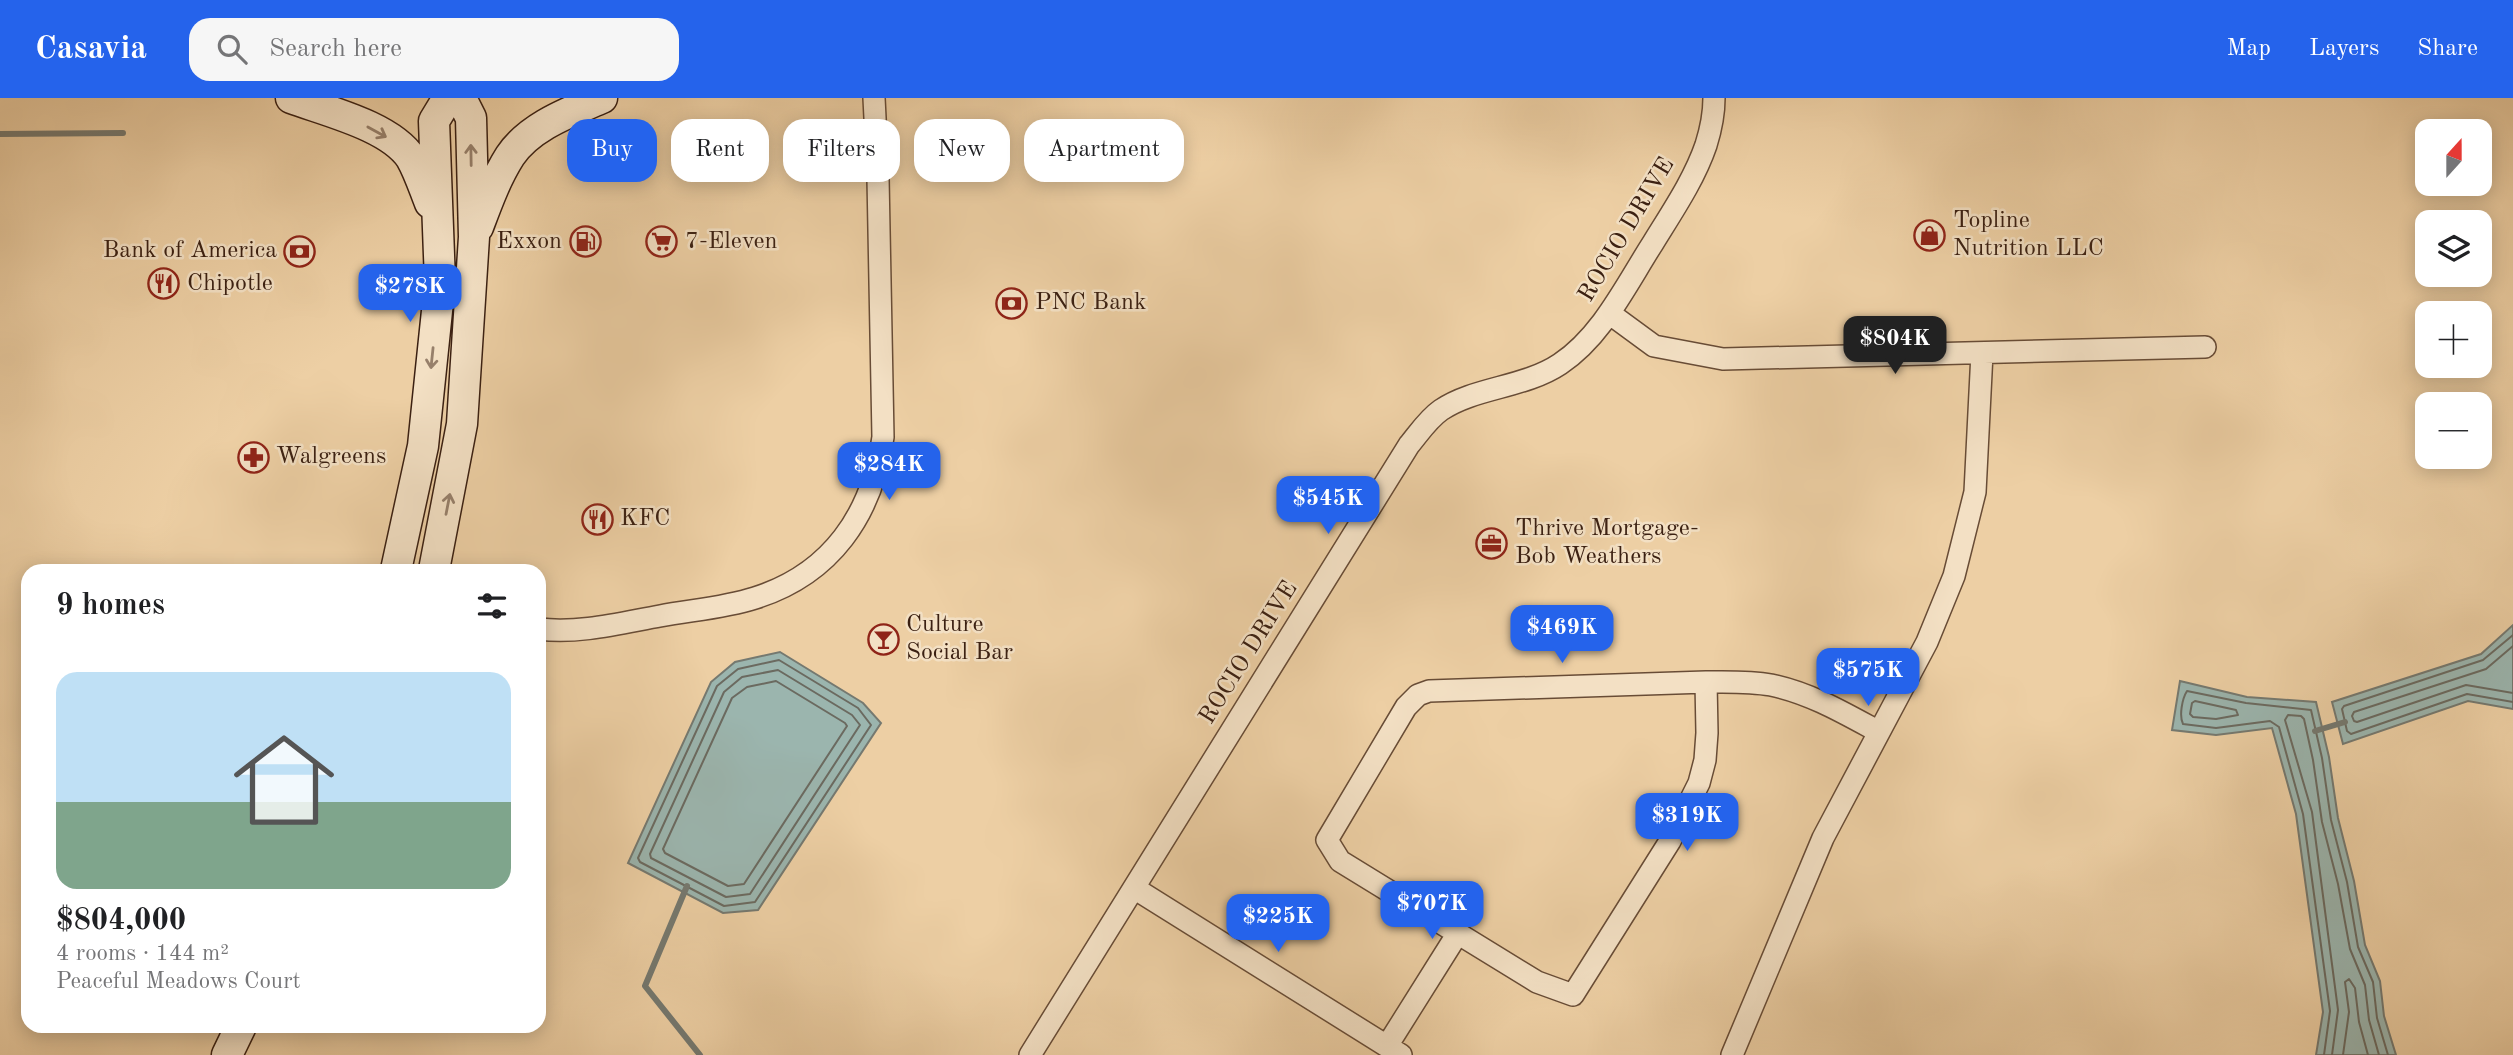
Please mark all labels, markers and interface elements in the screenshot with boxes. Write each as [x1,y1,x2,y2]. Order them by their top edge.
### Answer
search box [189,18,679,81]
icon: search [213,30,251,68]
text: Casavia [35,33,147,66]
text: Search here [269,36,402,62]
text: Map [2227,37,2271,61]
text: Layers [2309,37,2379,61]
text: Share [2417,37,2478,61]
chip: Buy [567,119,657,182]
chip: Rent [671,119,769,182]
chip: Filters [783,119,900,182]
chip: New [914,119,1010,182]
chip: Apartment [1024,119,1184,182]
north arrow [2415,119,2492,196]
map controls [2415,119,2492,469]
one-way arrow [366,126,387,139]
one-way arrow [465,144,478,167]
street label: ROCIO DRIVE [1575,154,1679,306]
place label: Topline Nutrition LLC [1953,209,2104,261]
button: layers [2415,210,2492,287]
shop icon: Topline Nutrition LLC [1913,218,1947,252]
fuel station icon: Exxon [568,225,602,259]
supermarket icon: 7-Eleven [645,225,679,259]
place label: Exxon [496,230,562,254]
place label: 7-Eleven [685,230,777,254]
bank icon: Bank of America [283,234,317,268]
place label: Bank of America [103,239,277,263]
pin: $278K [361,264,459,324]
restaurant icon: Chipotle [147,267,181,301]
place label: Chipotle [187,272,273,296]
text: $278K [374,275,446,298]
bank icon: PNC Bank [995,286,1029,320]
place label: PNC Bank [1035,291,1146,315]
button: + [2415,301,2492,378]
pin: $804K [1846,316,1944,376]
text: $804K [1859,327,1931,350]
one-way arrow [426,346,439,369]
button: − [2415,392,2492,469]
pharmacy icon: Walgreens [236,440,270,474]
pin: $284K [840,442,938,502]
place label: Walgreens [276,445,386,469]
text: $284K [853,453,925,476]
pin: $545K [1279,476,1377,536]
text: $545K [1292,487,1364,510]
one-way arrow [441,493,455,516]
restaurant icon: KFC [580,502,614,536]
place label: KFC [620,507,670,531]
place label: Thrive Mortgage- Bob Weathers [1515,517,1699,569]
office icon: Thrive Mortgage- Bob Weathers [1475,526,1509,560]
street label: ROCIO DRIVE [1196,577,1302,729]
icon: filters [473,587,511,625]
text: 9 homes [56,591,165,621]
pin: $469K [1513,606,1611,665]
place label: Culture Social Bar [906,613,1013,665]
text: $469K [1526,616,1598,639]
bar icon: Culture Social Bar [866,622,900,656]
pin: $575K [1819,648,1917,708]
text: $575K [1832,659,1904,682]
icon: home [221,717,347,843]
pin: $319K [1638,794,1736,853]
text: $319K [1651,804,1723,827]
pin: $707K [1383,882,1481,941]
text: $707K [1396,892,1468,915]
pin: $225K [1229,894,1327,954]
text: $225K [1242,905,1314,928]
text: $804,000 [56,906,186,936]
text: 4 rooms · 144 m² [56,942,229,965]
text: Peaceful Meadows Court [56,970,301,993]

